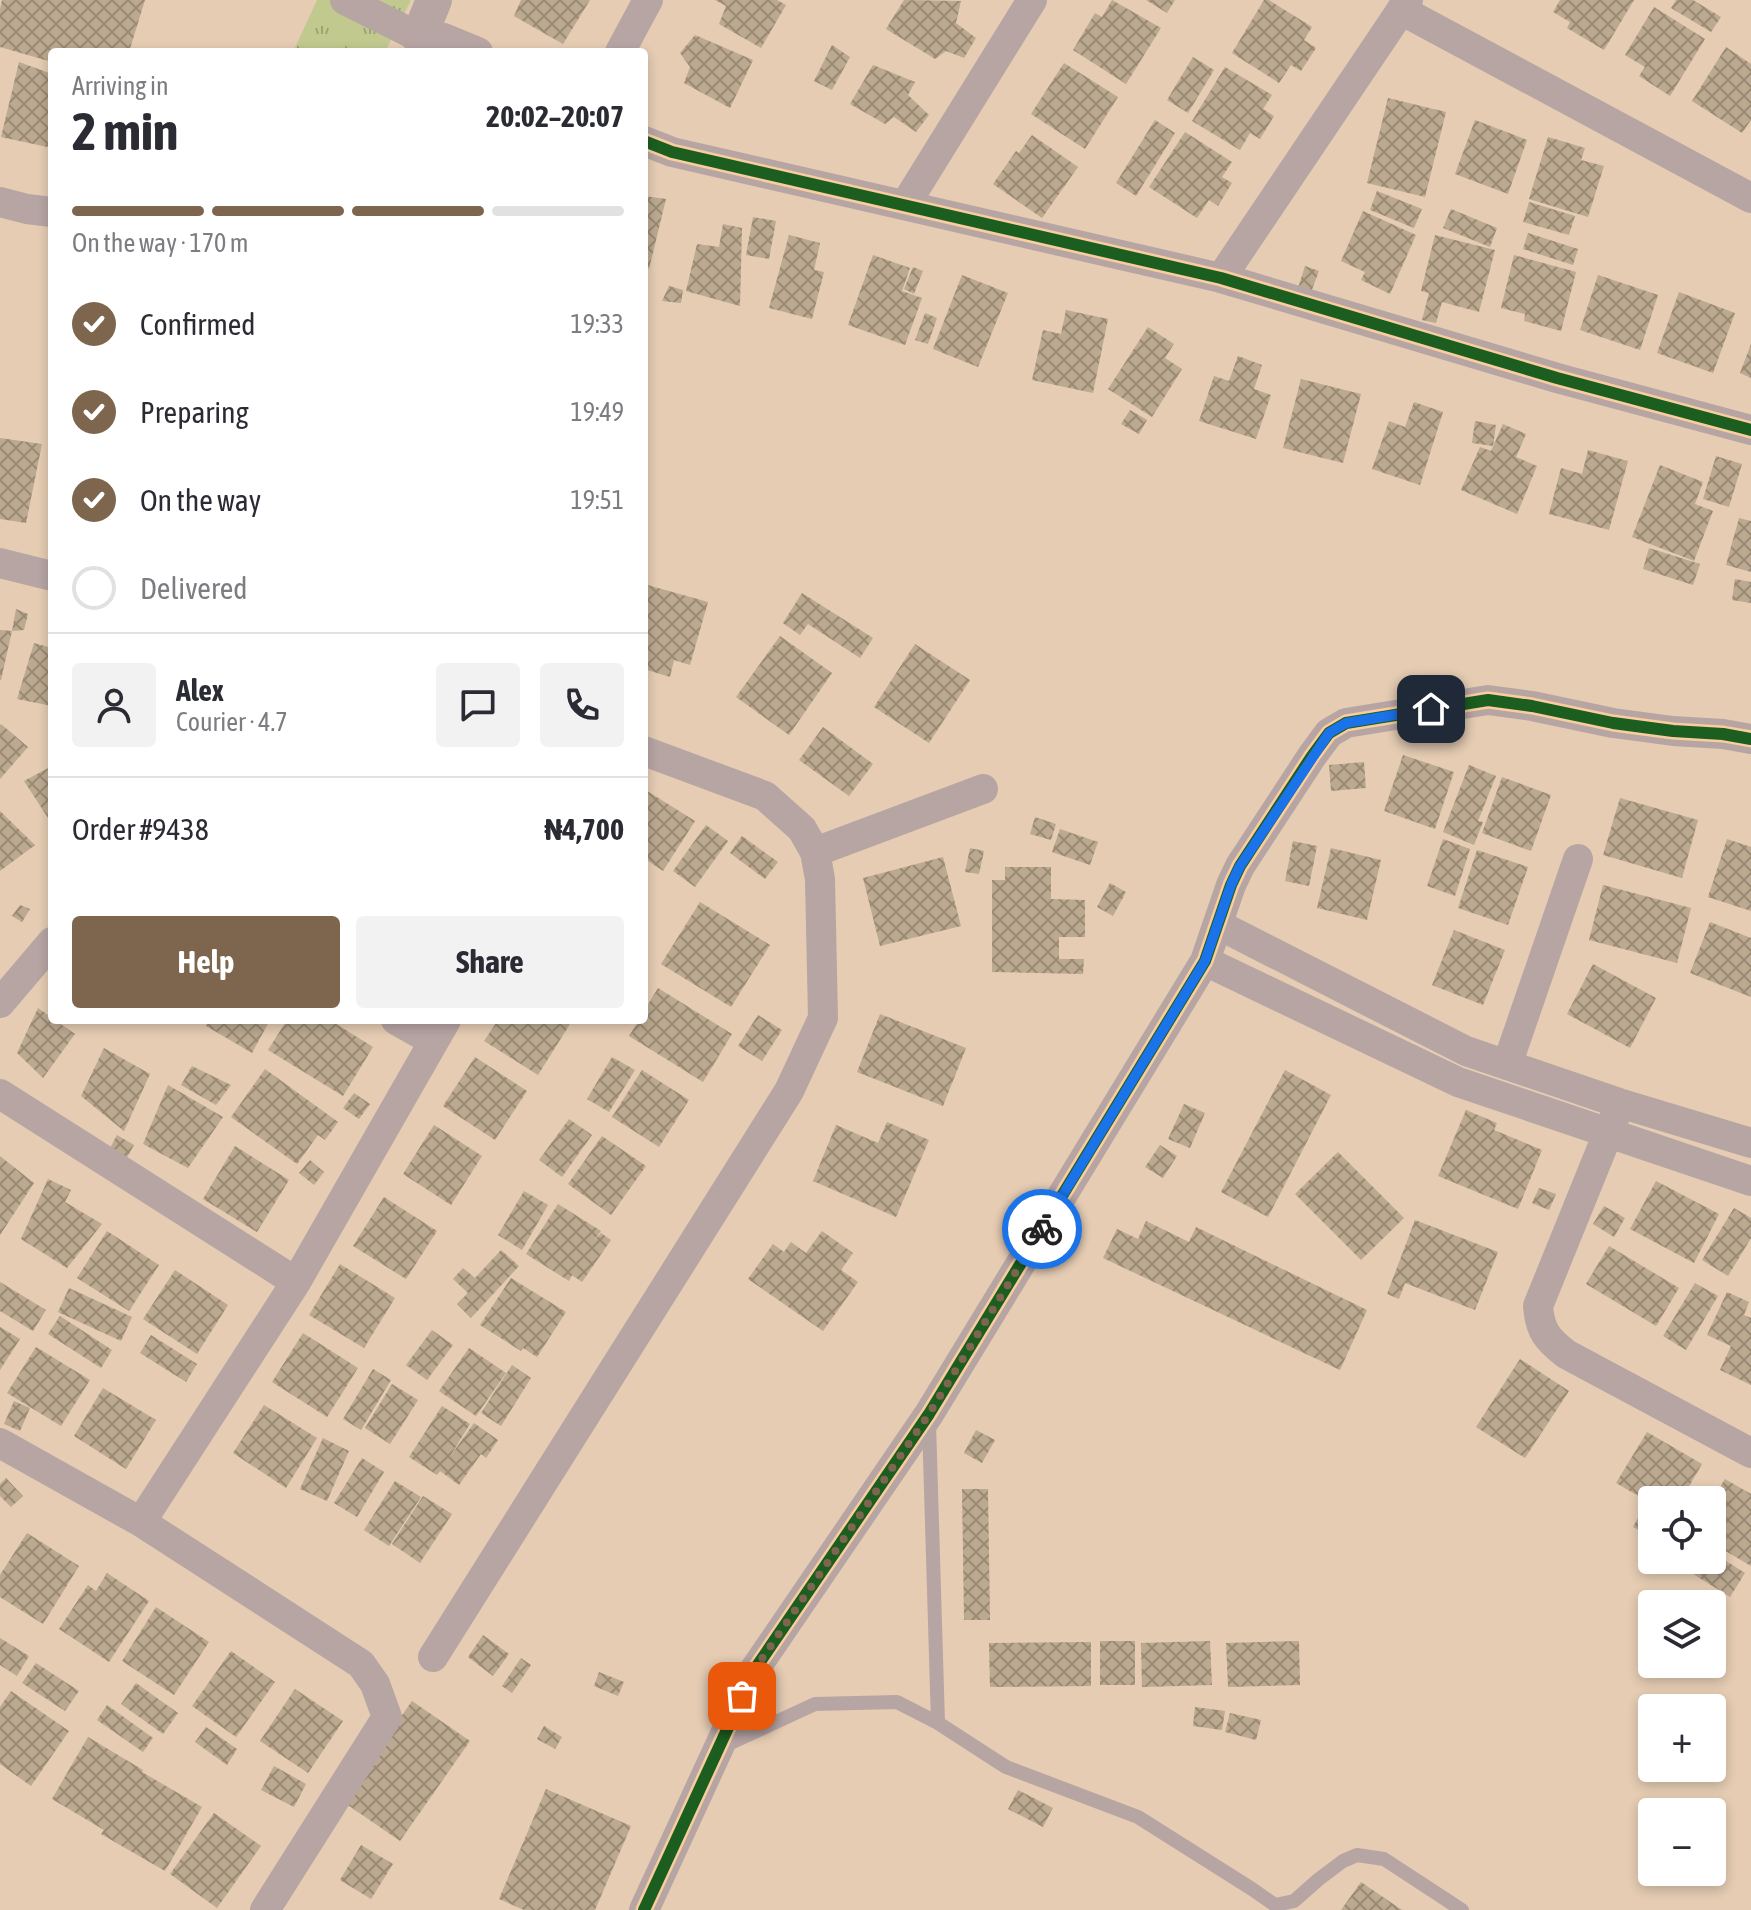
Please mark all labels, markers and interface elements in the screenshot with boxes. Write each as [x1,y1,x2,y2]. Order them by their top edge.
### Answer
text: Arriving in [72,71,169,101]
text: 20:02–20:07 [486,99,624,133]
text: 2 min [72,101,178,161]
text: On the way · 170 m [72,228,249,258]
icon: check [72,302,116,346]
text: Confirmed [140,307,255,341]
text: 19:33 [570,309,624,339]
icon: check [72,390,116,434]
text: Preparing [140,395,249,429]
text: 19:49 [570,397,624,427]
icon: check [72,478,116,522]
text: On the way [140,483,261,517]
text: 19:51 [570,485,624,515]
text: Delivered [140,571,248,605]
button: person [72,663,156,747]
button: chat [436,663,520,747]
button: phone [540,663,624,747]
text: Alex [176,673,224,707]
pin [1397,675,1465,743]
icon: home [1409,687,1453,731]
text: Courier · 4.7 [176,707,287,737]
text: Order #9438 [72,812,209,846]
text: ₦4,700 [545,812,624,846]
button: Help [72,916,340,1008]
button: Share [356,916,624,1008]
courier [1002,1189,1082,1269]
icon: bike [1020,1207,1064,1251]
map controls [1638,1486,1726,1886]
button: locate [1638,1486,1726,1574]
button: layers [1638,1590,1726,1678]
pin [708,1662,776,1730]
icon: bag [720,1674,764,1718]
button: + [1638,1694,1726,1782]
button: − [1638,1798,1726,1886]

